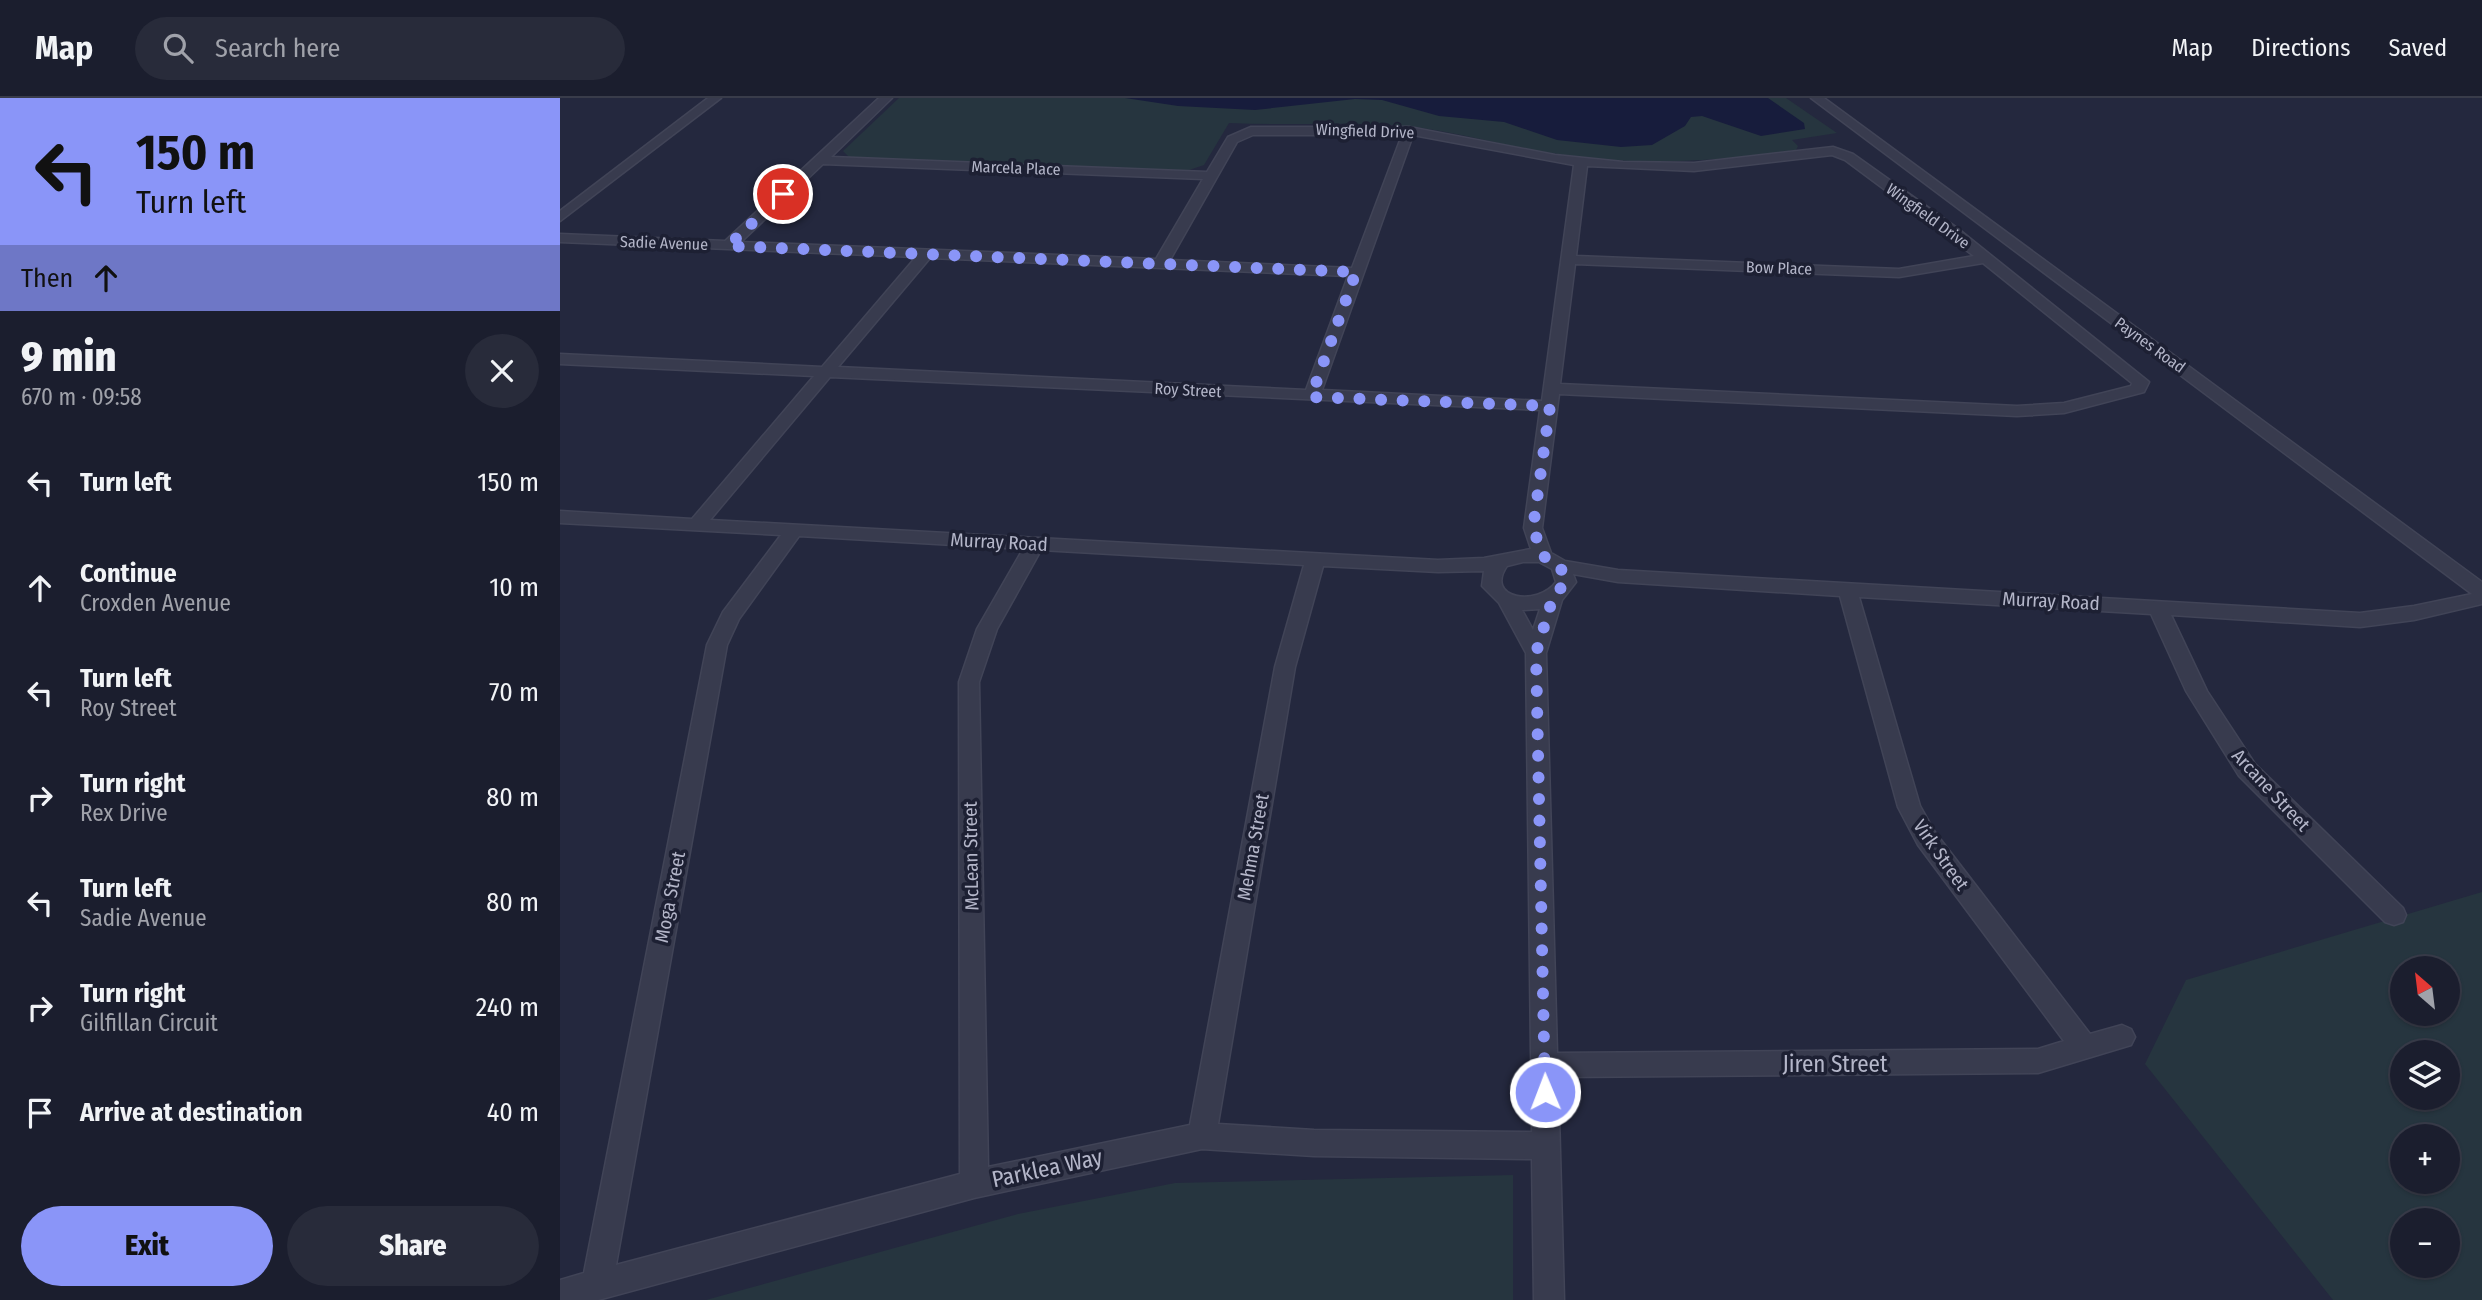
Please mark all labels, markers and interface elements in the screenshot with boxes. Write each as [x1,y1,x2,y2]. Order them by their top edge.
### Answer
search box [135,17,625,80]
text: Map [35,28,93,68]
icon: search [159,29,197,67]
text: Search here [215,33,340,64]
text: Map [2172,34,2213,62]
text: Directions [2251,34,2350,62]
text: Saved [2388,34,2447,62]
street label: Wingfield Drive [1315,120,1415,142]
text: 150 m [136,123,255,182]
icon: left [21,126,112,217]
street label: Marcela Place [971,157,1061,179]
pin [753,164,813,224]
icon: arrive [764,175,802,213]
street label: Wingfield Drive [1883,179,1974,253]
text: Turn left [136,183,246,221]
street label: Sadie Avenue [620,232,708,254]
street label: Bow Place [1746,257,1812,279]
icon: ahead [87,259,125,297]
text: Then [21,263,73,294]
street label: Paynes Road [2111,313,2189,377]
text: 9 min [21,332,116,382]
button: close [465,334,539,408]
street label: Roy Street [1154,379,1223,401]
text: 670 m · 09:58 [21,383,142,411]
icon: left [21,464,59,502]
text: Turn left [80,467,172,498]
text: 150 m [477,467,539,498]
street label: Murray Road [950,528,1048,556]
text: Continue [80,558,177,589]
icon: ahead [21,569,59,607]
text: 10 m [489,572,539,603]
street label: Murray Road [2002,587,2100,615]
text: Croxden Avenue [80,589,231,617]
text: Turn left [80,663,172,694]
icon: left [21,674,59,712]
text: 70 m [489,677,539,708]
text: Roy Street [80,694,176,722]
street label: Arcane Street [2227,744,2315,836]
text: Turn right [80,768,186,799]
icon: right [21,779,59,817]
text: 80 m [486,782,539,813]
street label: Mehma Street [1232,791,1274,902]
text: Rex Drive [80,799,168,827]
street label: McLean Street [959,800,983,911]
street label: Virk Street [1908,815,1974,895]
street label: Moga Street [650,849,690,945]
text: Turn left [80,873,172,904]
icon: left [21,884,59,922]
text: 80 m [486,887,539,918]
text: Sadie Avenue [80,904,207,932]
north arrow [2390,956,2460,1026]
map controls [2390,956,2460,1278]
text: Turn right [80,978,186,1009]
icon: right [21,989,59,1027]
text: 240 m [476,992,539,1023]
text: Gilfillan Circuit [80,1009,218,1037]
button: layers [2390,1040,2460,1110]
street label: Jiren Street [1783,1050,1888,1078]
position arrow [1508,1055,1582,1129]
icon: arrive [21,1094,59,1132]
text: Arrive at destination [80,1097,303,1128]
text: 40 m [487,1097,539,1128]
button: + [2390,1124,2460,1194]
street label: Parklea Way [989,1142,1106,1193]
button: Exit [21,1206,273,1286]
button: Share [287,1206,539,1286]
button: − [2390,1208,2460,1278]

